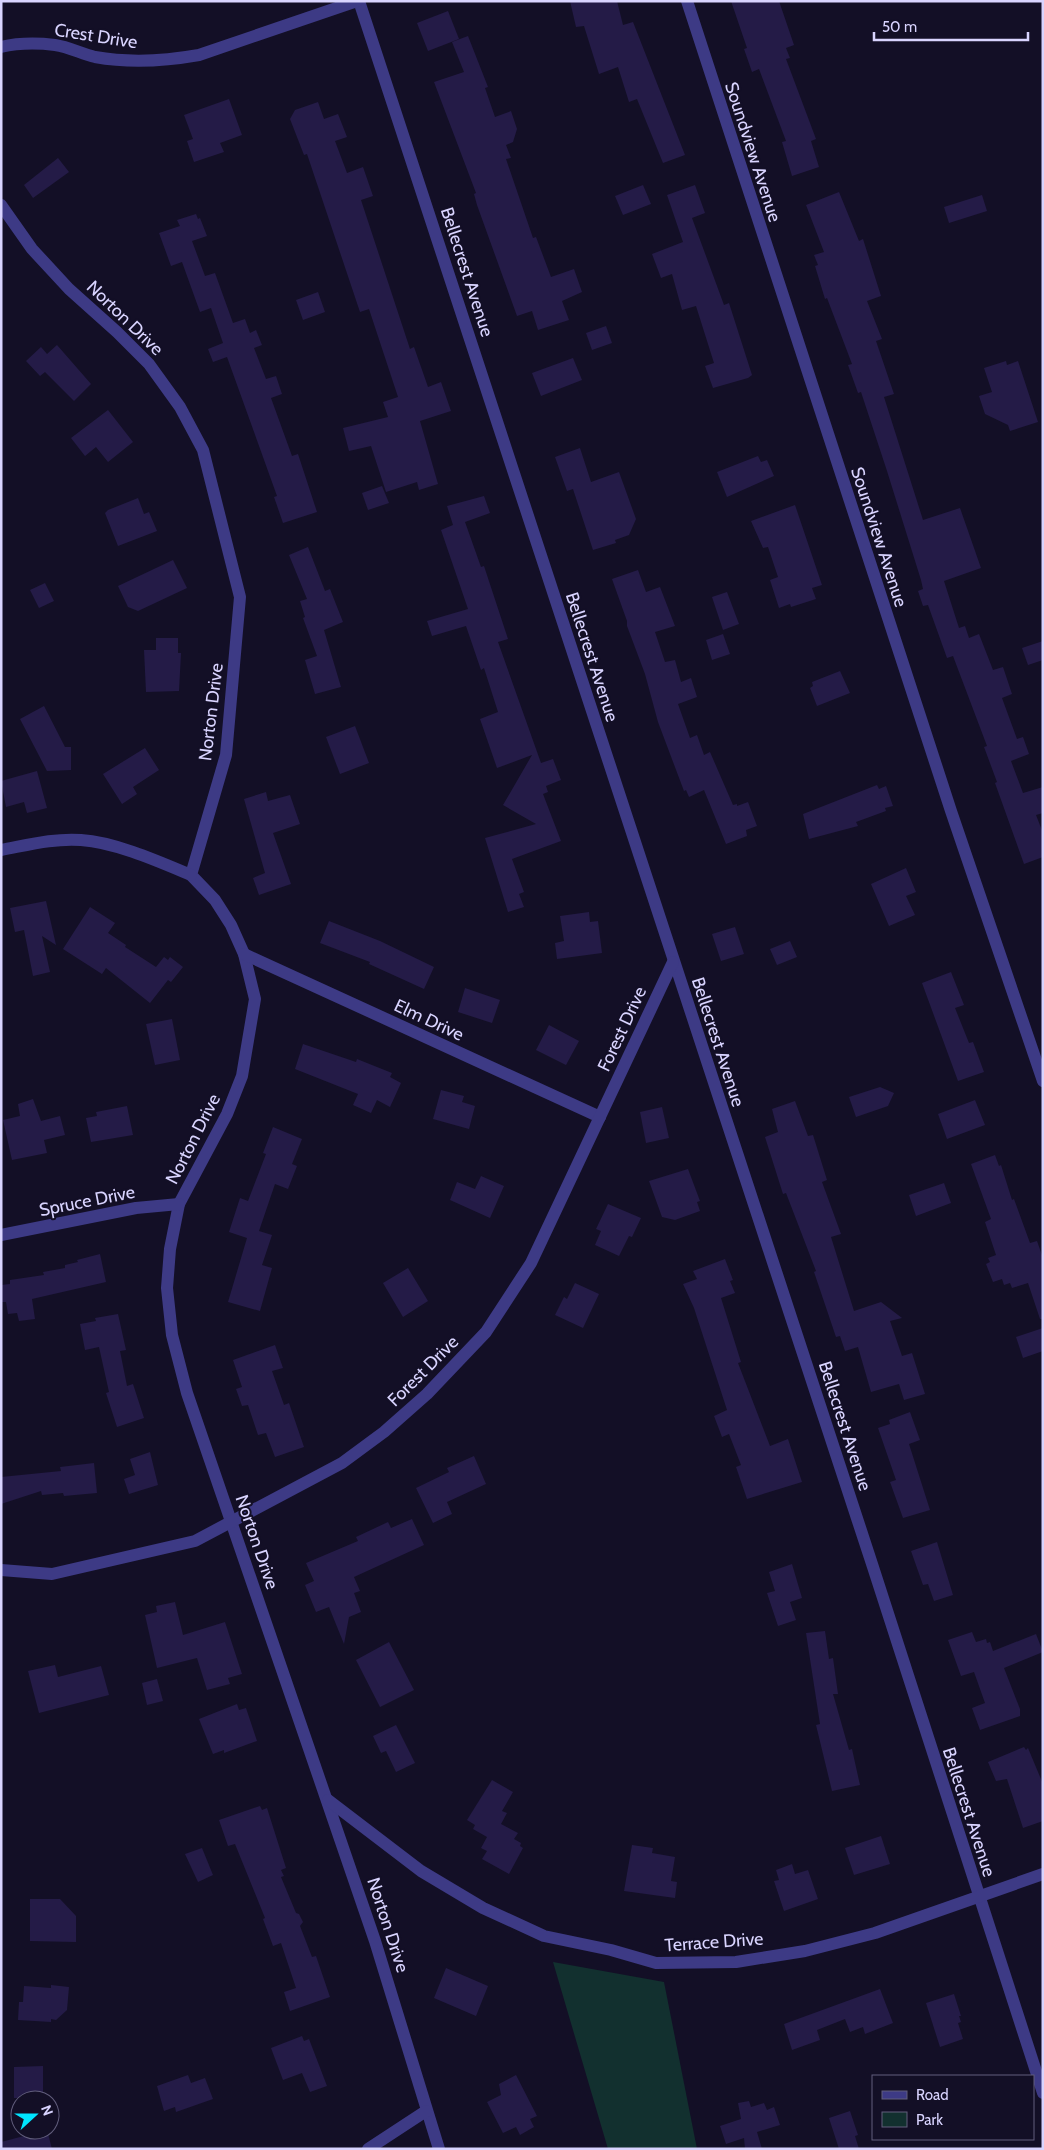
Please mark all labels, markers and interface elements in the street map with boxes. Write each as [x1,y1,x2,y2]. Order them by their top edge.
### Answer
scale bar [874,10,1028,42]
text: 50 m [882,18,917,36]
street label: Crest Drive [53,19,139,53]
street label: Soundview Avenue [720,79,786,225]
street label: Bellecrest Avenue [436,204,498,340]
street label: Norton Drive [82,276,168,360]
street label: Soundview Avenue [846,464,912,610]
street label: Bellecrest Avenue [561,589,623,725]
street label: Norton Drive [194,662,228,762]
street label: Bellecrest Avenue [687,974,749,1110]
street label: Forest Drive [593,983,651,1075]
street label: Elm Drive [391,994,467,1046]
street label: Norton Drive [161,1090,225,1188]
street label: Spruce Drive [37,1181,137,1221]
street label: Forest Drive [383,1331,463,1411]
street label: Bellecrest Avenue [814,1358,876,1494]
street label: Norton Drive [231,1492,283,1592]
street label: Bellecrest Avenue [938,1744,1000,1880]
street label: Norton Drive [362,1875,414,1975]
street label: Terrace Drive [664,1928,764,1956]
legend [872,2075,1034,2140]
text: Road [916,2086,949,2104]
north arrow [10,2090,60,2140]
text: N [37,2102,57,2118]
text: Park [916,2111,943,2129]

